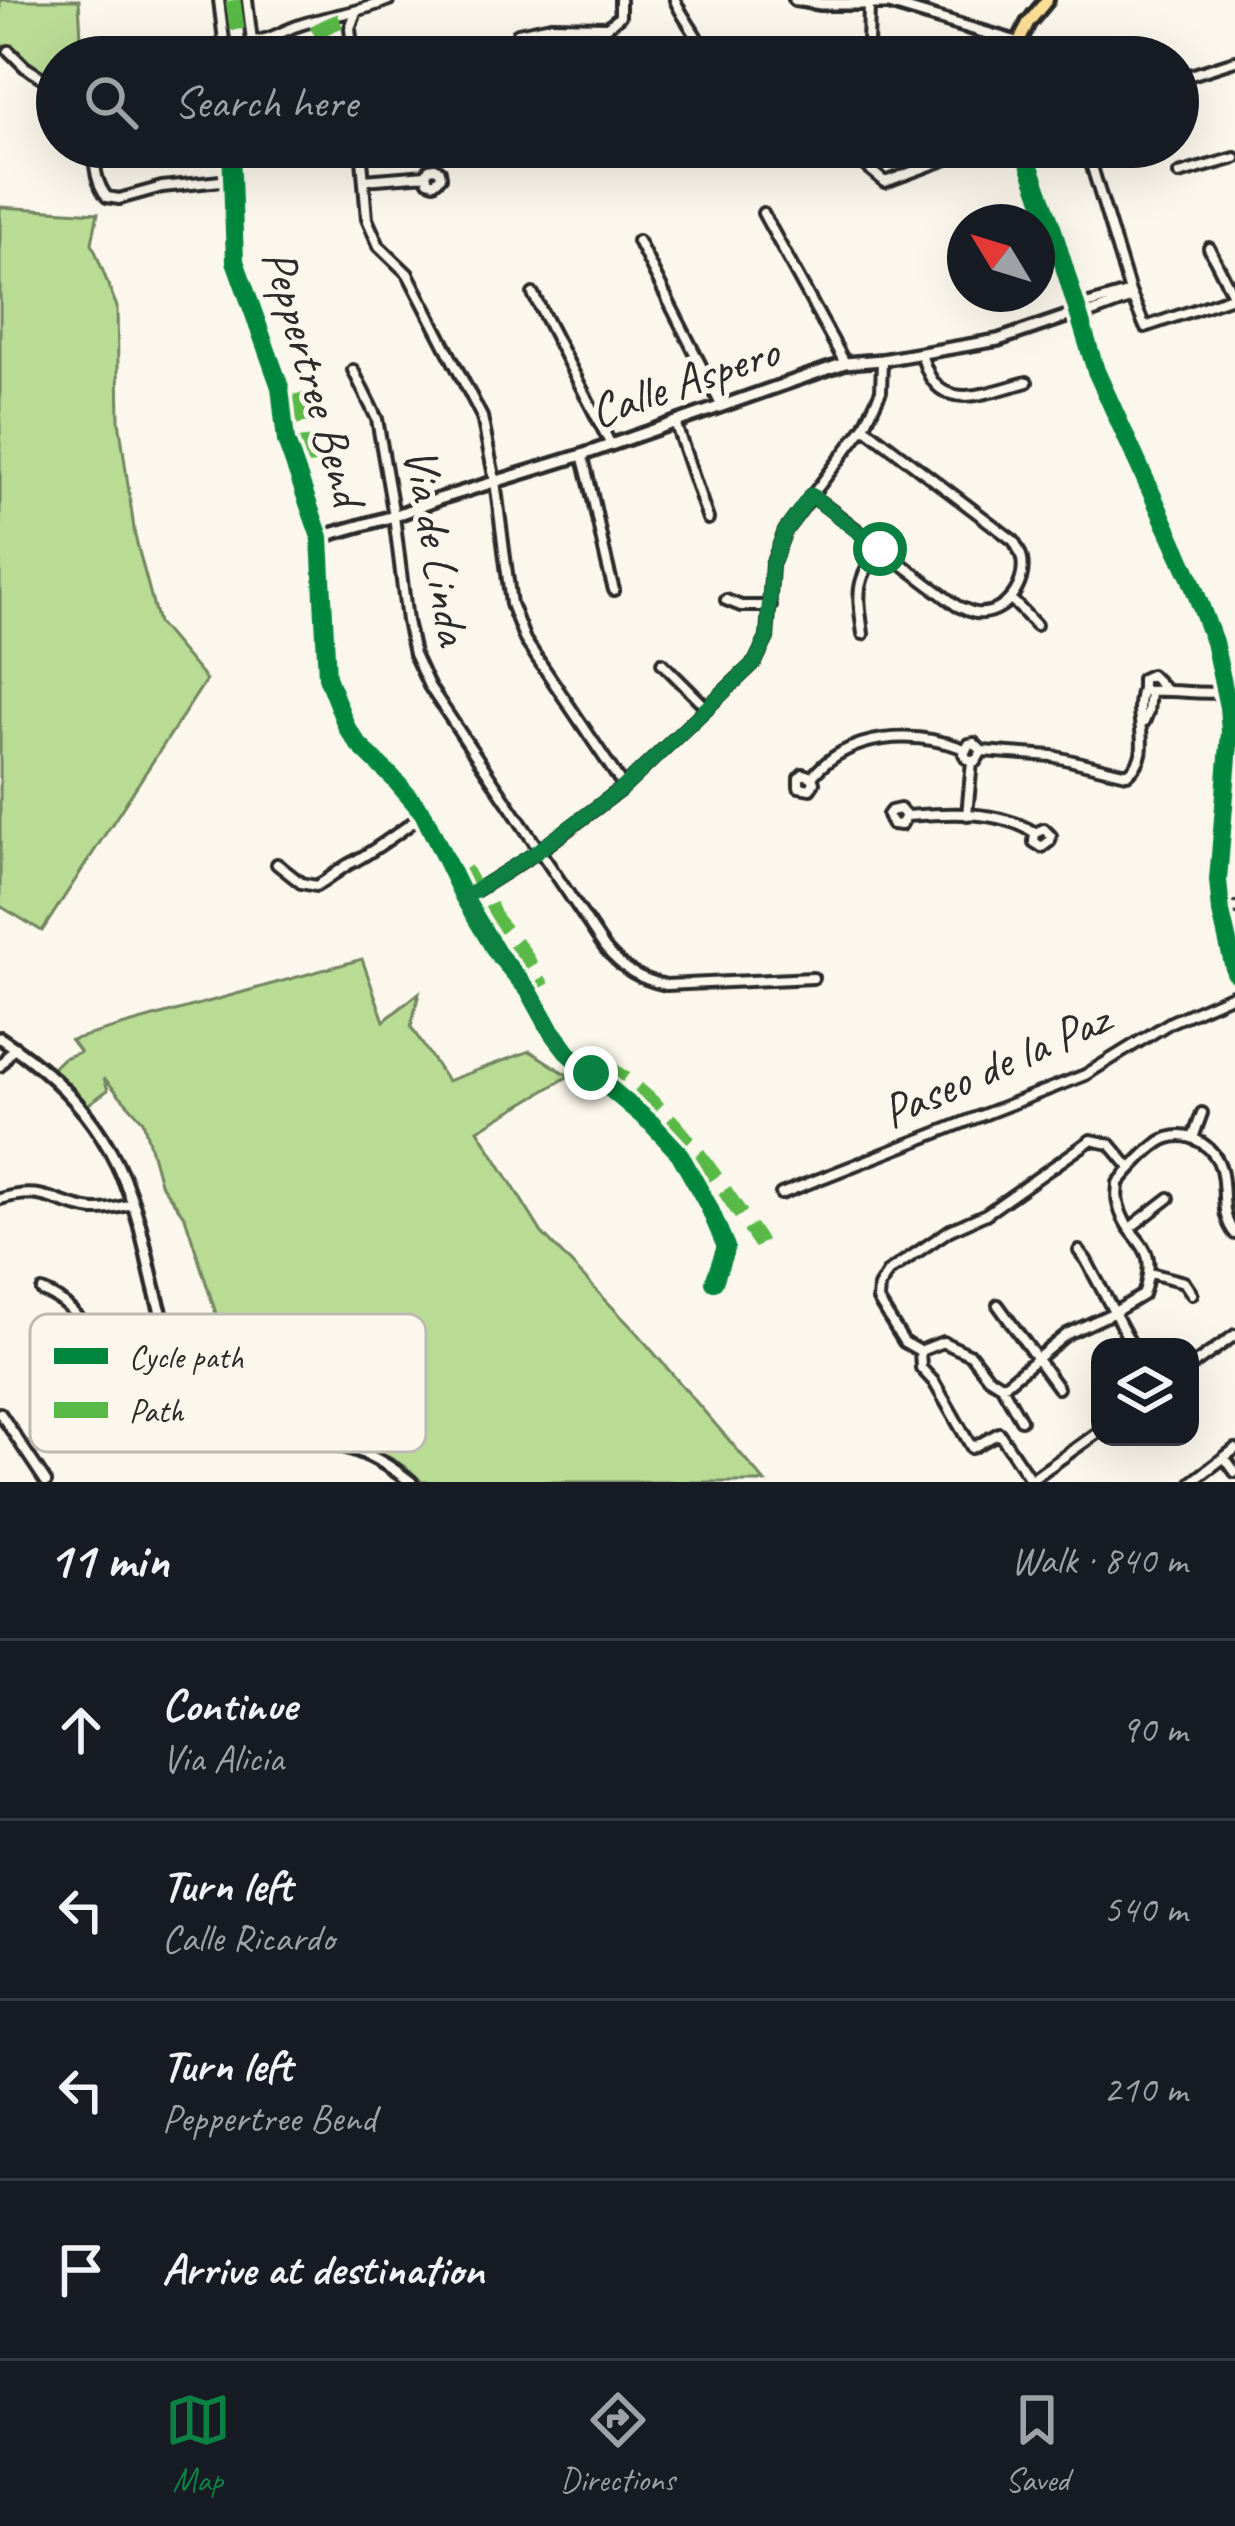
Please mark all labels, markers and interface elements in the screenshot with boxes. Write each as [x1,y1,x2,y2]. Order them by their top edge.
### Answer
search box [36,36,1199,168]
icon: search [78,69,144,135]
text: Search here [174,74,357,131]
north arrow [947,204,1055,312]
street label: Peppertree Bend [249,242,381,519]
street label: Calle Aspero [582,320,789,441]
street label: Via de Linda [390,443,484,652]
route start [853,522,907,576]
street label: Paseo de la Paz [872,986,1122,1142]
route end [564,1046,618,1100]
legend [30,1314,426,1452]
text: Cycle path [129,1336,244,1378]
map controls [1091,1338,1199,1446]
button: layers [1091,1338,1199,1446]
text: Path [129,1390,185,1432]
text: 11 min [48,1528,169,1592]
text: Walk · 840 m [1011,1536,1187,1585]
text: Continue [162,1677,296,1734]
icon: ahead [48,1697,114,1763]
text: 90 m [1121,1705,1187,1754]
text: Via Alicia [162,1734,284,1783]
text: Turn left [162,1857,292,1914]
icon: left [48,1877,114,1943]
text: 540 m [1103,1885,1187,1934]
text: Calle Ricardo [162,1914,334,1963]
text: Turn left [162,2037,292,2094]
icon: left [48,2057,114,2123]
text: 210 m [1103,2065,1187,2114]
text: Peppertree Bend [162,2094,376,2143]
icon: arrive [48,2237,114,2303]
text: Arrive at destination [162,2241,484,2298]
tab: Map [165,2387,231,2501]
tab: Directions [560,2387,675,2501]
tab: Saved [1004,2387,1070,2501]

